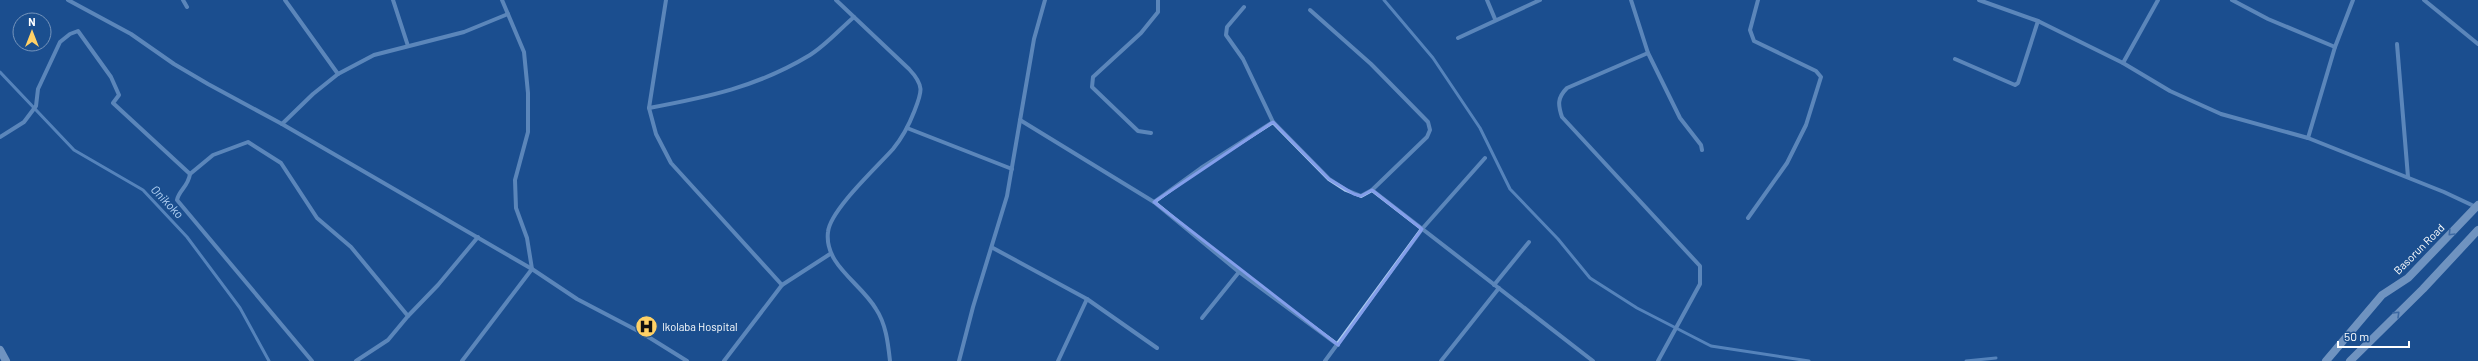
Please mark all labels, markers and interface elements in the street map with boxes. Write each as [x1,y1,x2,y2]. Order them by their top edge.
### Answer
north arrow [12,12,52,52]
text: N [28,15,36,28]
water label: Onikoko [149,182,187,221]
street label: Basorun Road [2391,221,2447,277]
one-way arrow [2448,228,2456,236]
one-way arrow [2392,311,2400,319]
hospital icon: Ikolaba Hospital [634,314,660,340]
place label: Ikolaba Hospital [662,320,738,333]
scale bar [2338,323,2409,349]
text: 50 m [2344,329,2369,343]

